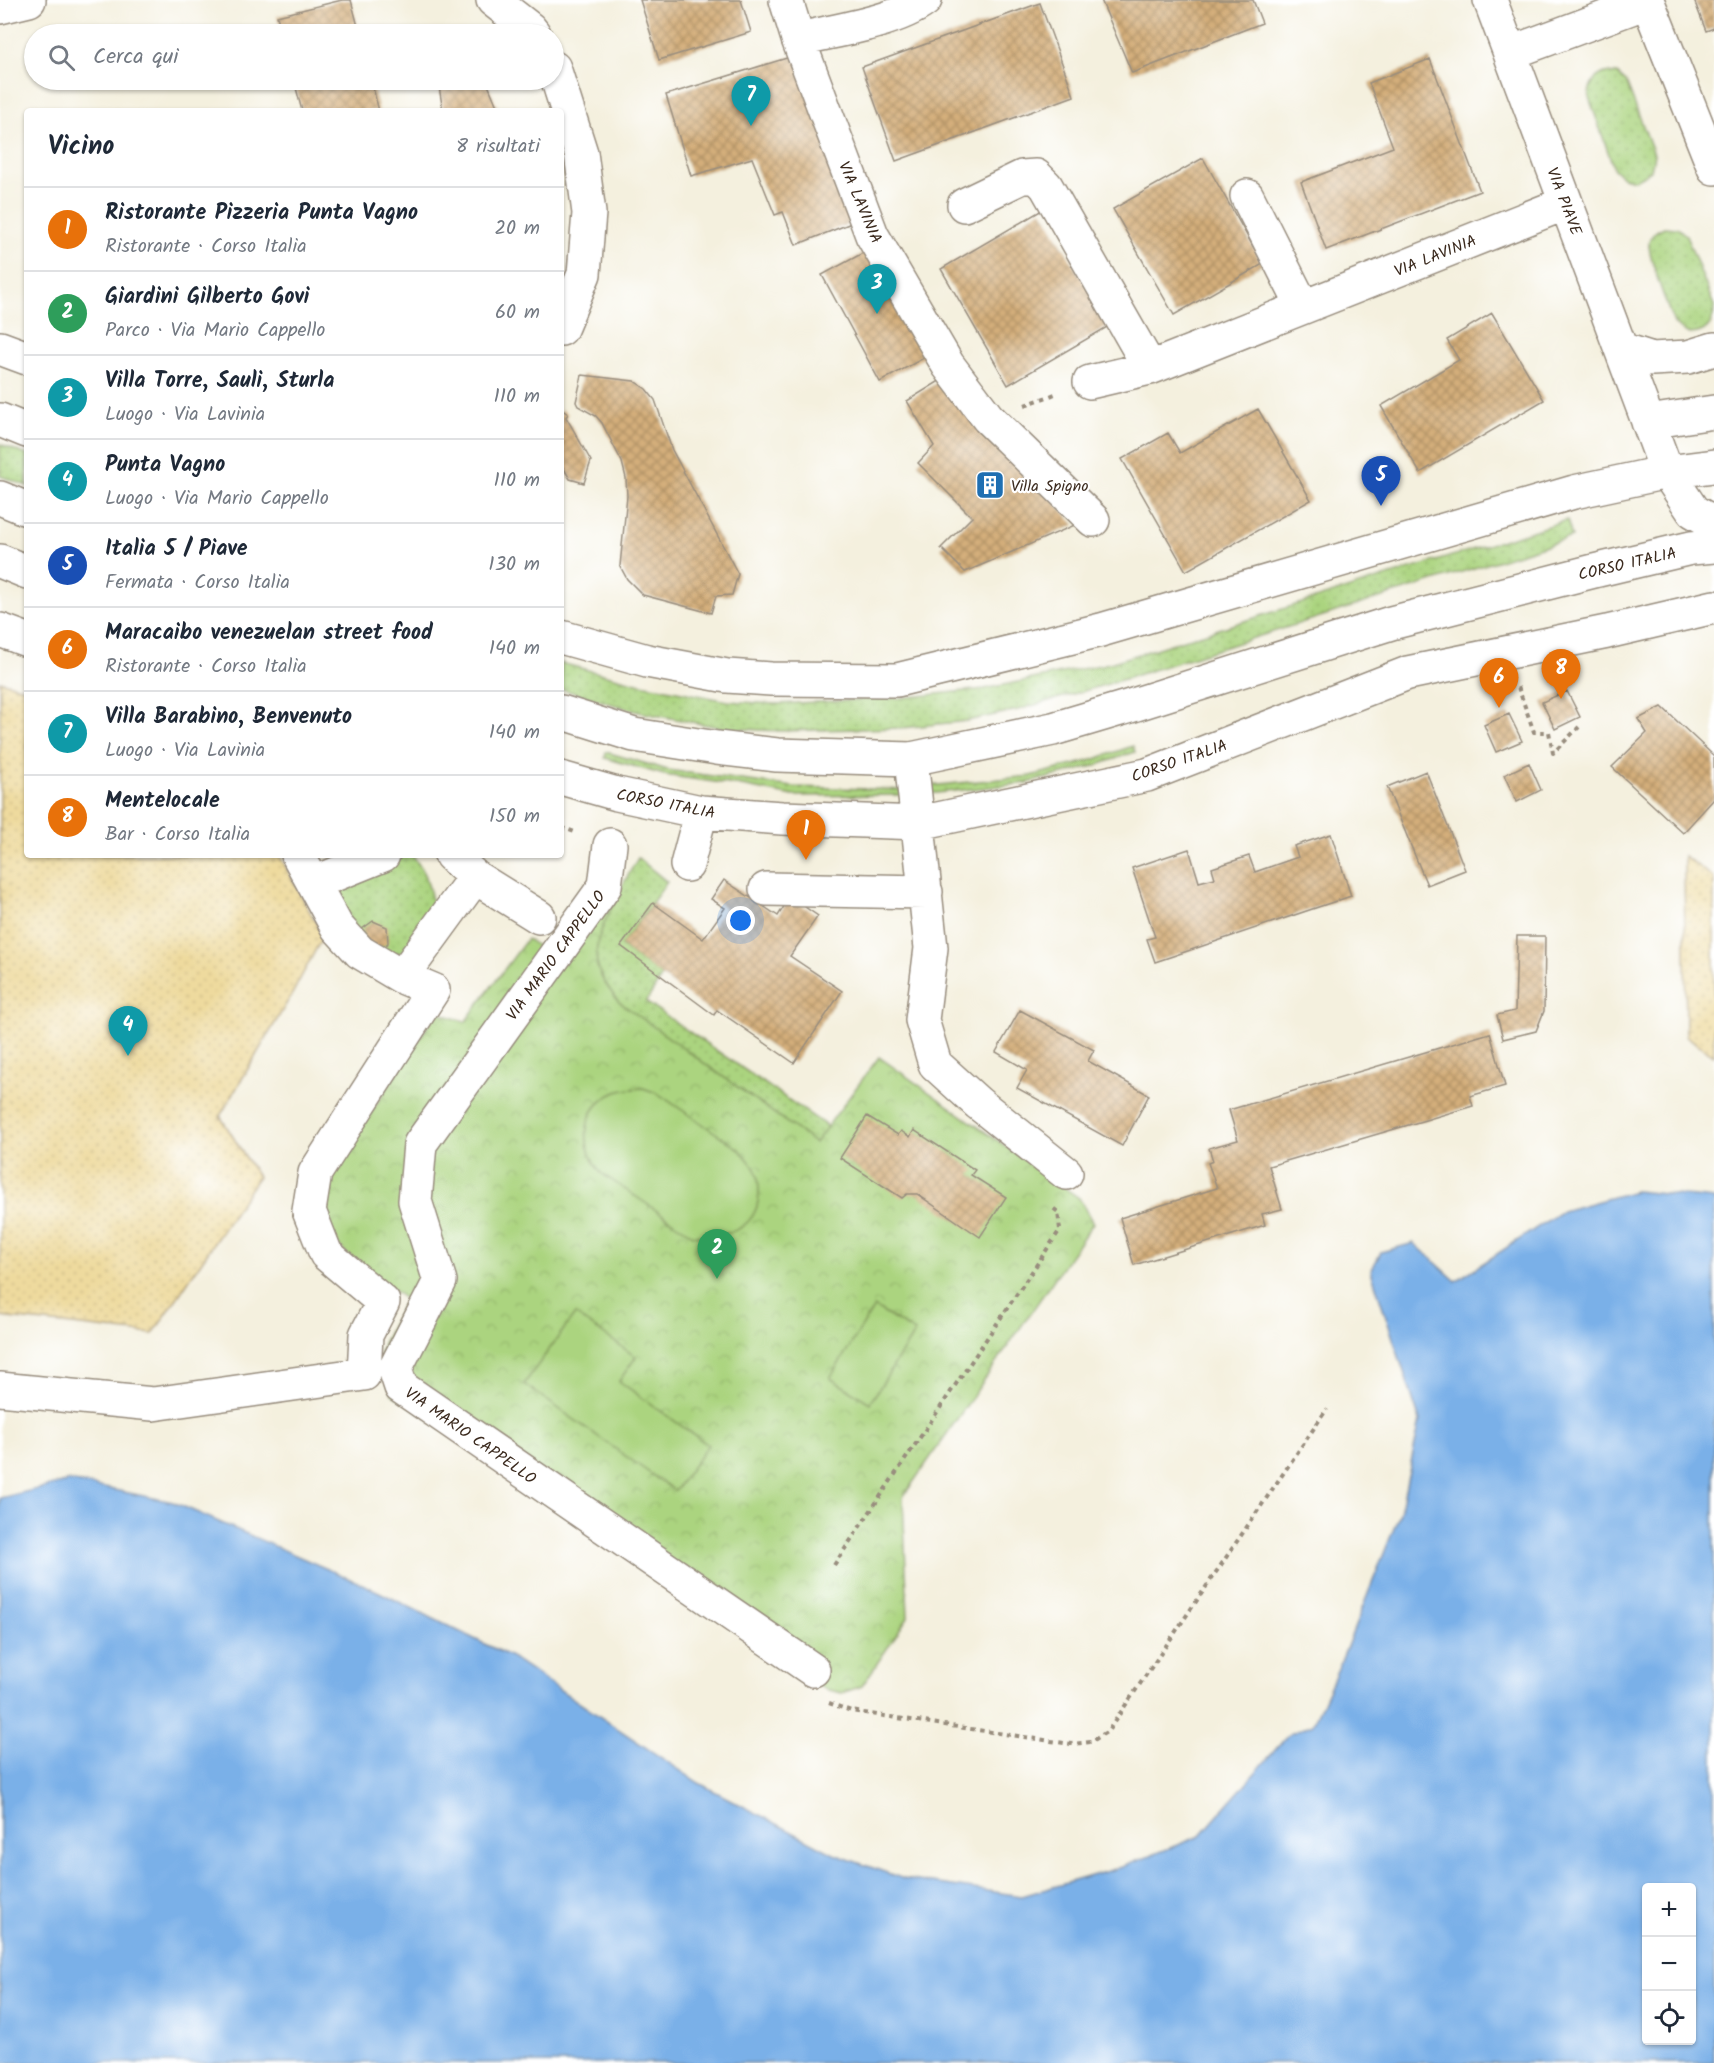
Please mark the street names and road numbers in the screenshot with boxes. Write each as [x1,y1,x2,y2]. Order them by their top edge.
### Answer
street label: VIA LAVINIA [831,158,888,248]
street label: VIA PIAVE [1539,164,1588,240]
street label: VIA LAVINIA [1391,228,1481,284]
street label: CORSO ITALIA [1576,541,1679,588]
street label: CORSO ITALIA [1128,733,1231,790]
street label: CORSO ITALIA [614,783,718,826]
street label: VIA MARIO CAPPELLO [500,885,612,1026]
street label: VIA MARIO CAPPELLO [399,1381,541,1491]

